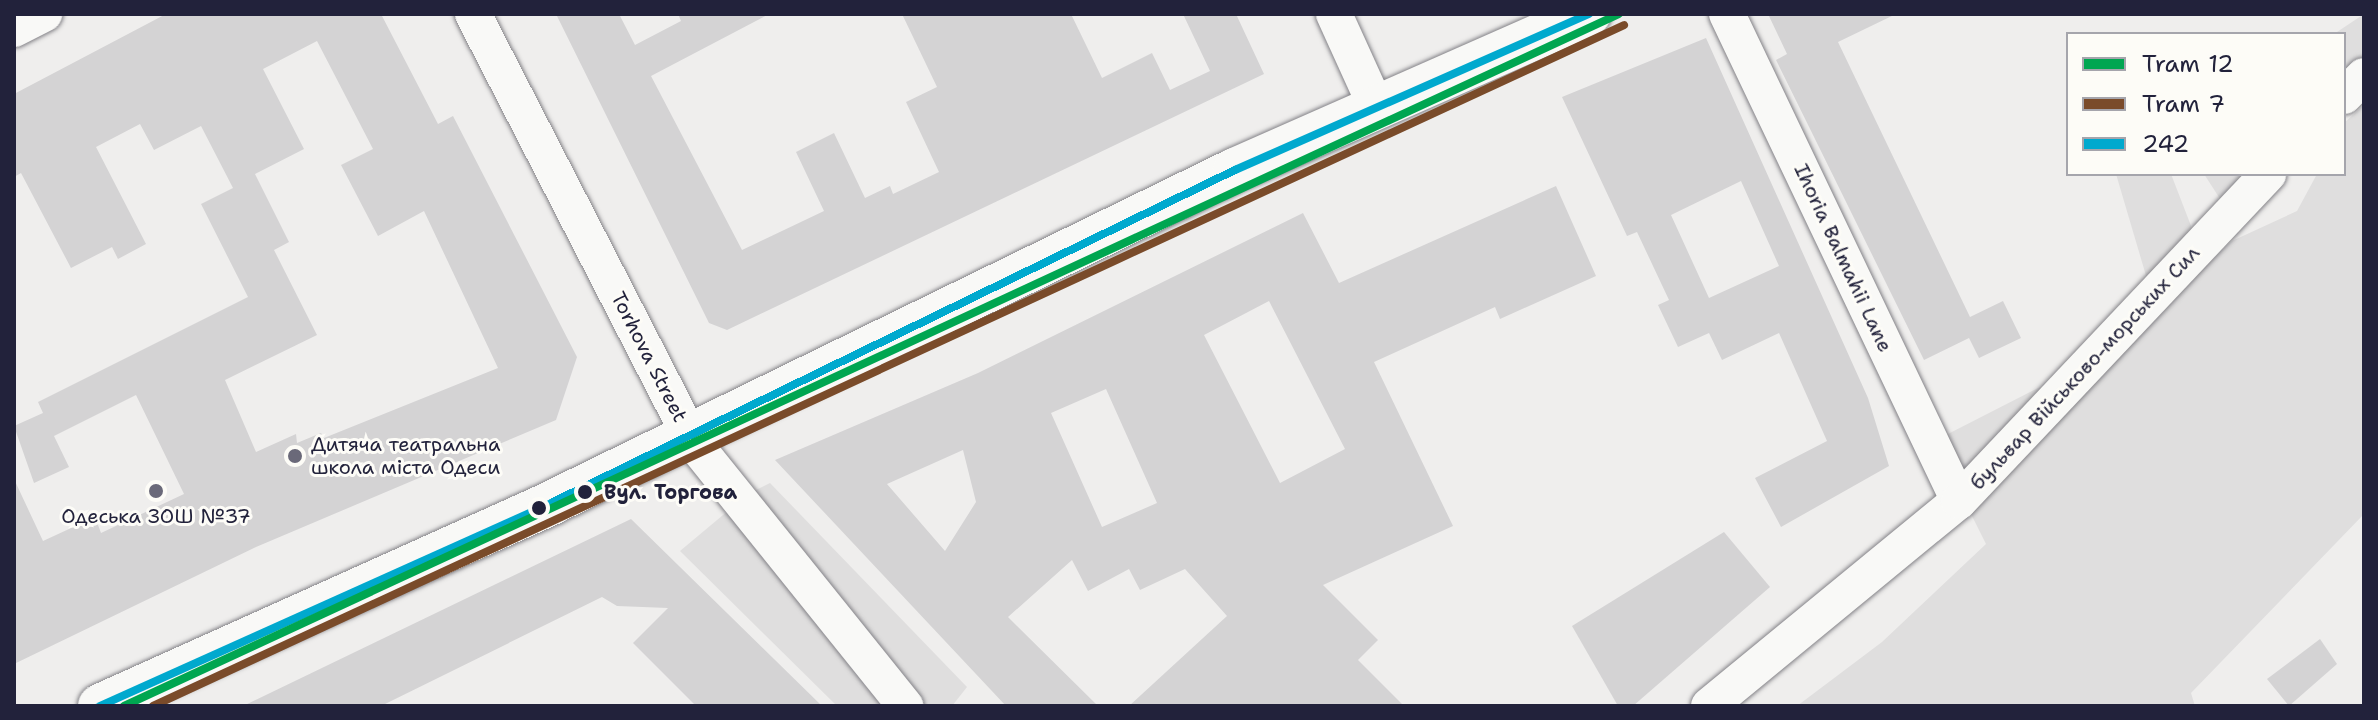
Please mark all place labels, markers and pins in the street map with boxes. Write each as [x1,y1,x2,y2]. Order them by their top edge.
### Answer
place label: Дитяча театральна школа міста Одеси [311,432,500,479]
marker: Дитяча театральна школа міста Одеси [286,447,304,465]
marker: Вул. Торгова [573,480,597,504]
place label: Вул. Торгова [604,480,737,504]
marker: Одеська ЗОШ №37 [147,482,165,500]
unlabelled marker [531,500,547,516]
place label: Одеська ЗОШ №37 [61,504,251,528]

